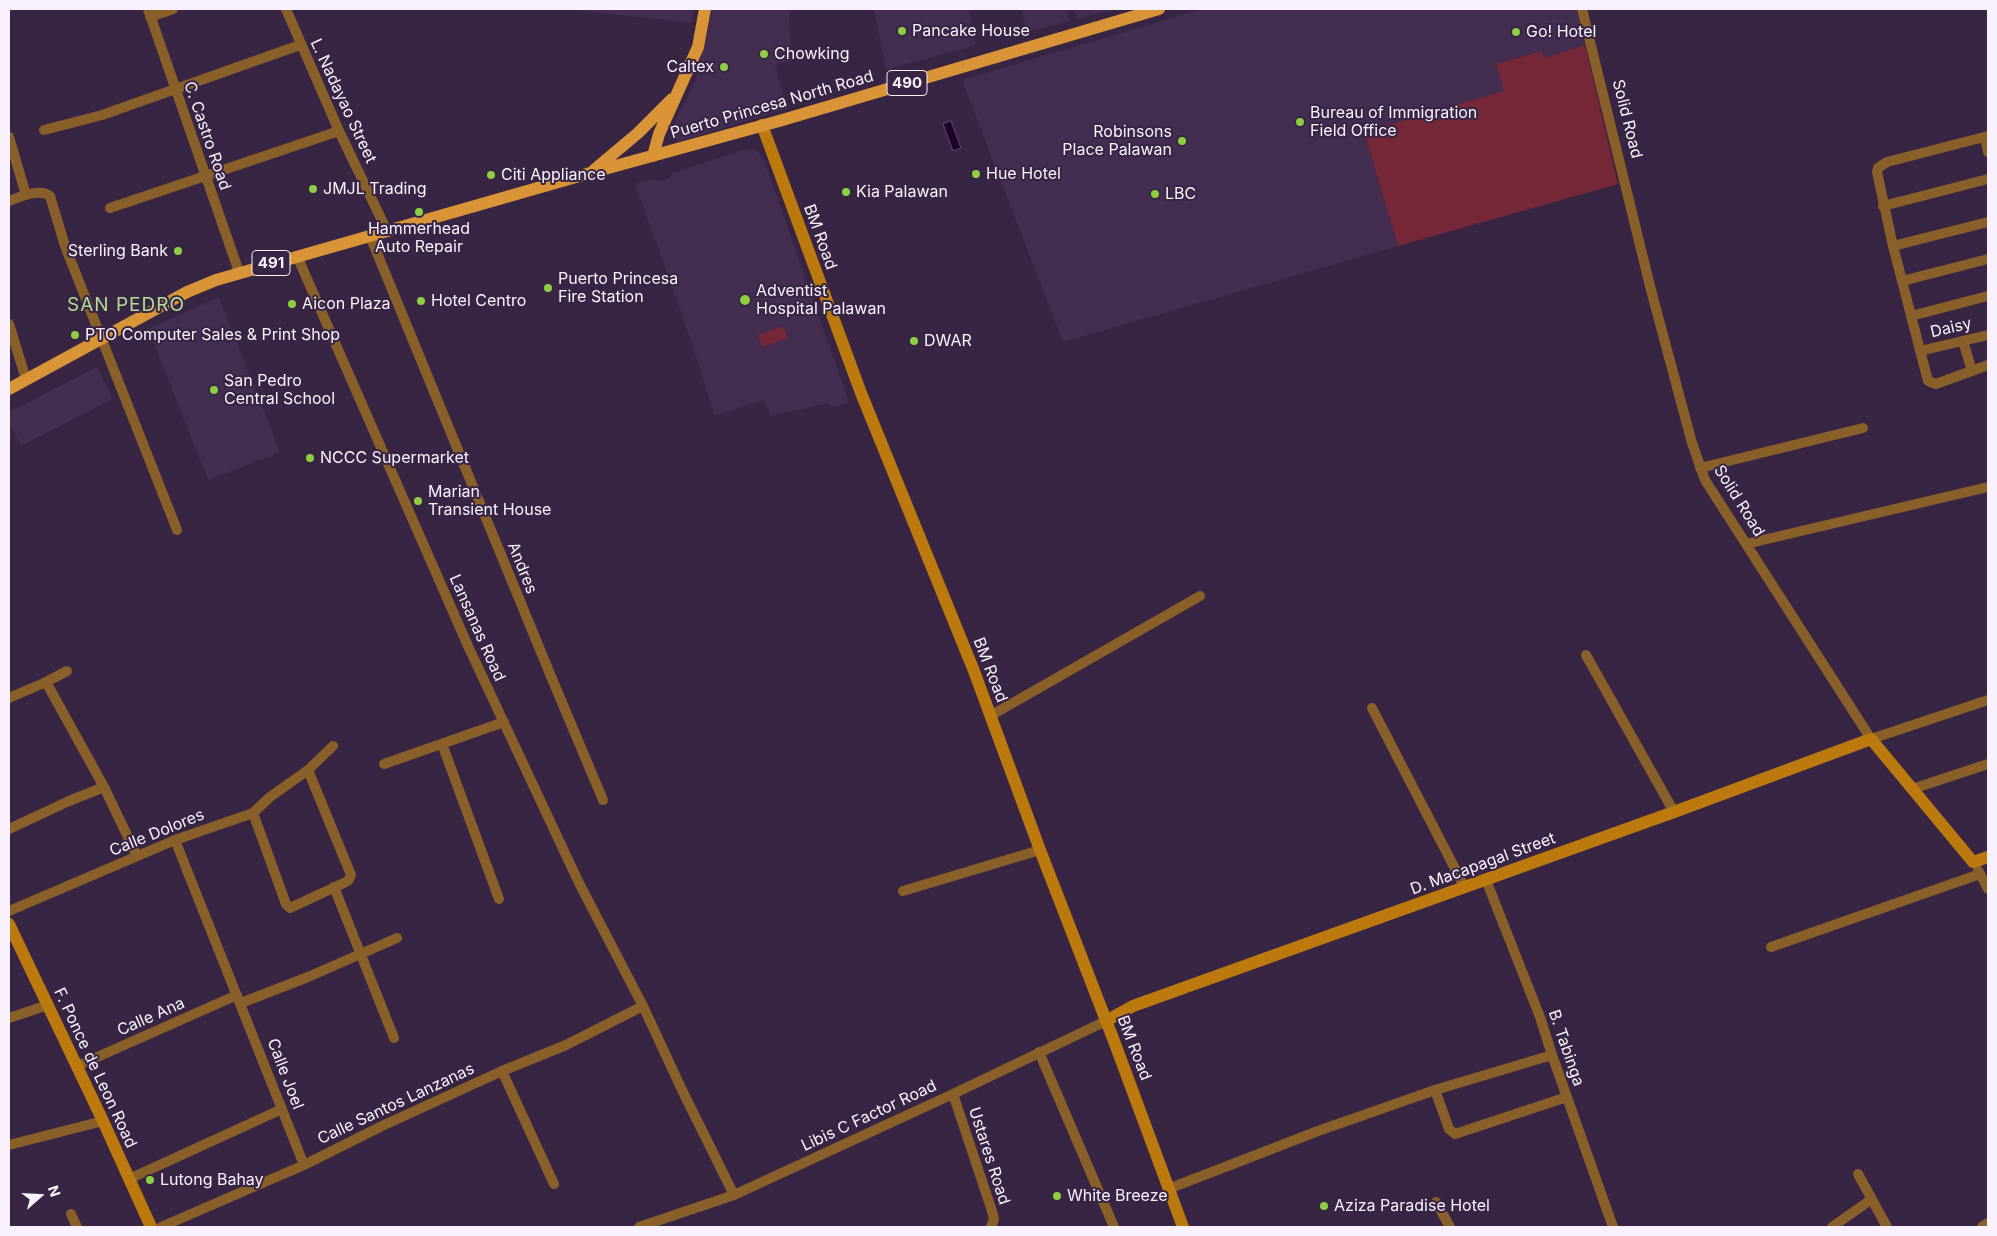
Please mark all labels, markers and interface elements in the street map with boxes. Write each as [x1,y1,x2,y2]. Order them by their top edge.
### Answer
place label: Pancake House [912,21,1030,41]
place label: Go! Hotel [1526,22,1596,42]
marker: Pancake House [896,25,908,37]
marker: Go! Hotel [1510,26,1522,38]
street label: L. Nadayao Street [306,36,380,166]
place label: Chowking [774,44,849,64]
marker: Chowking [758,48,770,60]
place label: Caltex [666,57,714,77]
marker: Caltex [718,61,730,73]
street label: Puerto Princesa North Road [668,67,876,143]
road number: 490 [887,70,927,96]
street label: Solid Road [1608,78,1646,160]
street label: C. Castro Road [179,79,235,193]
place label: Bureau of Immigration Field Office [1310,103,1477,141]
marker: Bureau of Immigration Field Office [1294,116,1306,128]
place label: Robinsons Place Palawan [1062,122,1172,160]
marker: Robinsons Place Palawan [1176,135,1188,147]
place label: Hue Hotel [986,164,1061,184]
place label: Citi Appliance [501,165,605,185]
marker: Hue Hotel [970,168,982,180]
marker: Citi Appliance [485,169,497,181]
place label: JMJL Trading [323,179,427,199]
place label: Kia Palawan [856,182,948,202]
marker: JMJL Trading [307,183,319,195]
place label: LBC [1165,184,1196,204]
marker: Kia Palawan [840,186,852,198]
marker: LBC [1149,188,1161,200]
street label: BM Road [799,202,841,272]
marker: Hammerhead Auto Repair [413,206,425,218]
place label: Hammerhead Auto Repair [368,219,470,257]
place label: Sterling Bank [68,241,168,261]
marker: Sterling Bank [172,245,184,257]
road number: 491 [252,250,290,276]
place label: Puerto Princesa Fire Station [558,269,678,307]
place label: Adventist Hospital Palawan [756,281,886,319]
marker: Puerto Princesa Fire Station [542,282,554,294]
place label: Hotel Centro [431,291,526,311]
marker: Adventist Hospital Palawan [738,293,752,307]
district label: SAN PEDRO [66,294,186,316]
place label: Aicon Plaza [302,294,391,314]
marker: Hotel Centro [415,295,427,307]
marker: Aicon Plaza [286,298,298,310]
street label: Daisy [1928,314,1974,342]
place label: PTO Computer Sales & Print Shop [85,325,340,345]
marker: PTO Computer Sales & Print Shop [69,329,81,341]
place label: DWAR [924,331,972,351]
marker: DWAR [908,335,920,347]
place label: San Pedro Central School [224,371,335,409]
marker: San Pedro Central School [208,384,220,396]
place label: NCCC Supermarket [320,448,469,468]
marker: NCCC Supermarket [304,452,316,464]
street label: Solid Road [1710,462,1768,540]
place label: Marian Transient House [428,482,551,520]
marker: Marian Transient House [412,495,424,507]
street label: Andres [503,539,541,597]
street label: Lansanas Road [445,572,509,684]
street label: BM Road [969,635,1011,705]
street label: Calle Dolores [107,805,207,861]
street label: D. Macapagal Street [1408,829,1558,899]
street label: F. Ponce de Leon Road [49,985,141,1151]
street label: Calle Ana [114,994,188,1040]
street label: B. Tabinga [1544,1007,1588,1089]
street label: BM Road [1113,1013,1155,1083]
street label: Calle Joel [263,1036,307,1112]
street label: Calle Santos Lanzanas [315,1059,477,1149]
street label: Libis C Factor Road [798,1076,940,1156]
street label: Ustares Road [964,1105,1014,1207]
place label: Lutong Bahay [160,1170,264,1190]
north arrow [15,1171,65,1221]
marker: Lutong Bahay [144,1174,156,1186]
text: N [45,1183,64,1199]
place label: White Breeze [1067,1186,1168,1206]
marker: White Breeze [1051,1190,1063,1202]
place label: Aziza Paradise Hotel [1334,1196,1490,1216]
marker: Aziza Paradise Hotel [1318,1200,1330,1212]

